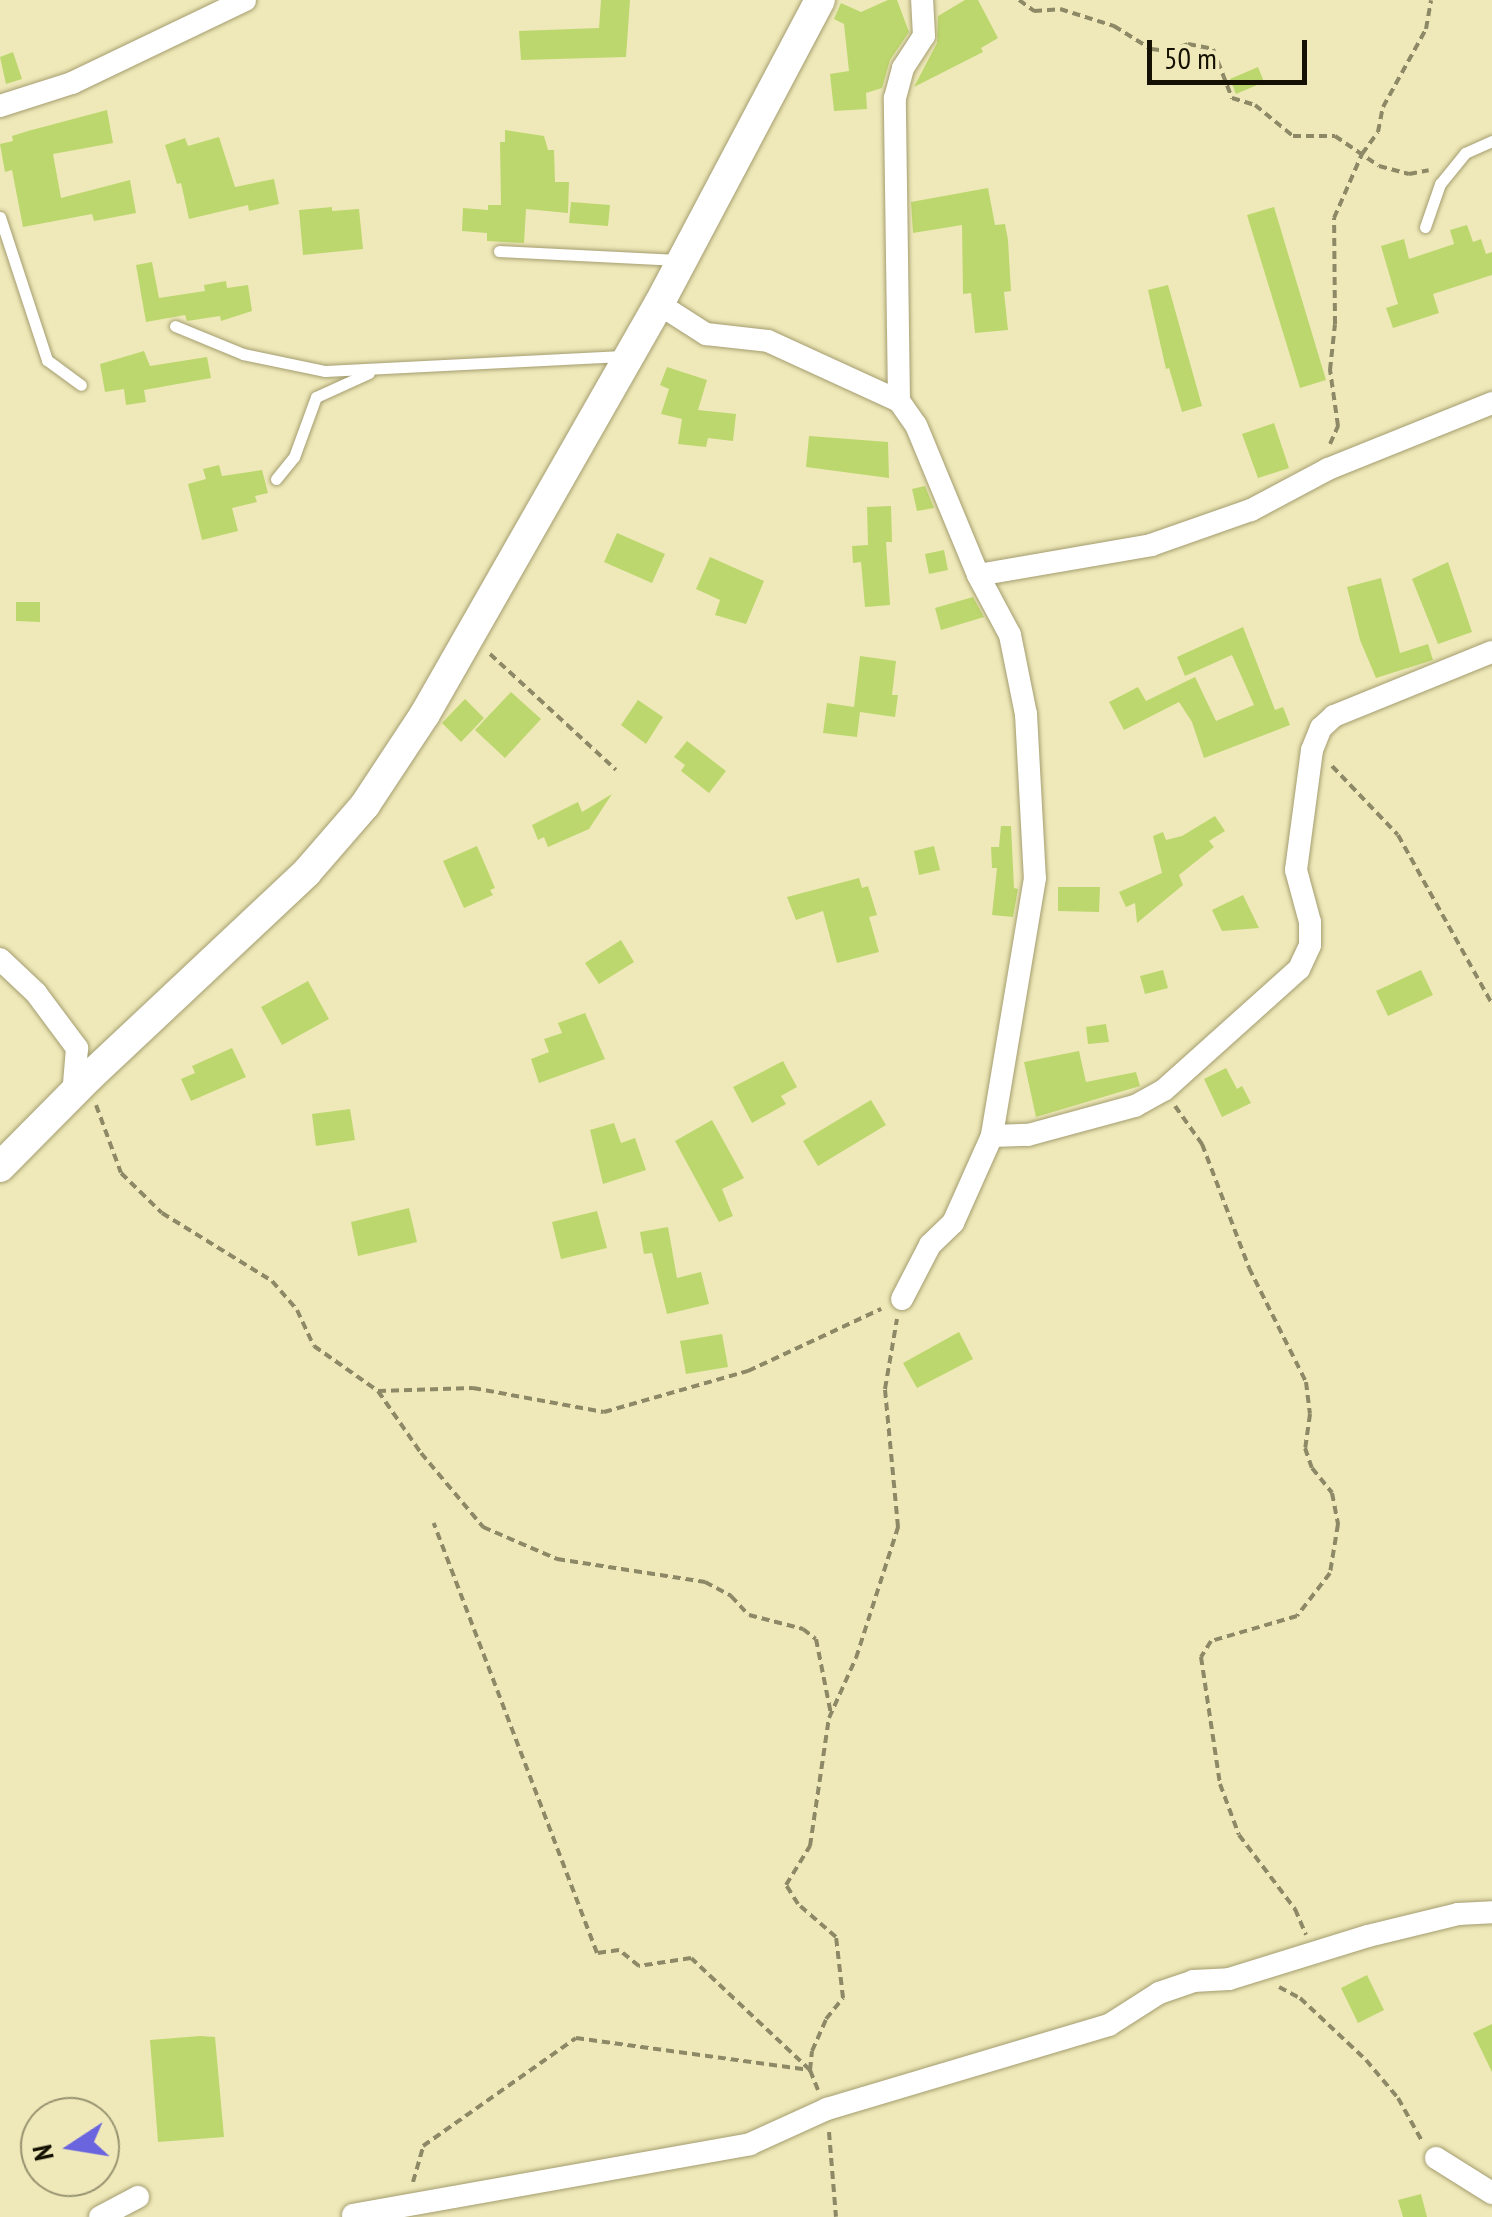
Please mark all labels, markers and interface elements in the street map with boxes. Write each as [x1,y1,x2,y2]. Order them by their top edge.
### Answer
scale bar [1152,20,1312,82]
text: 50 m [1164,38,1217,77]
north arrow [20,2097,120,2197]
text: N [22,2142,62,2164]

